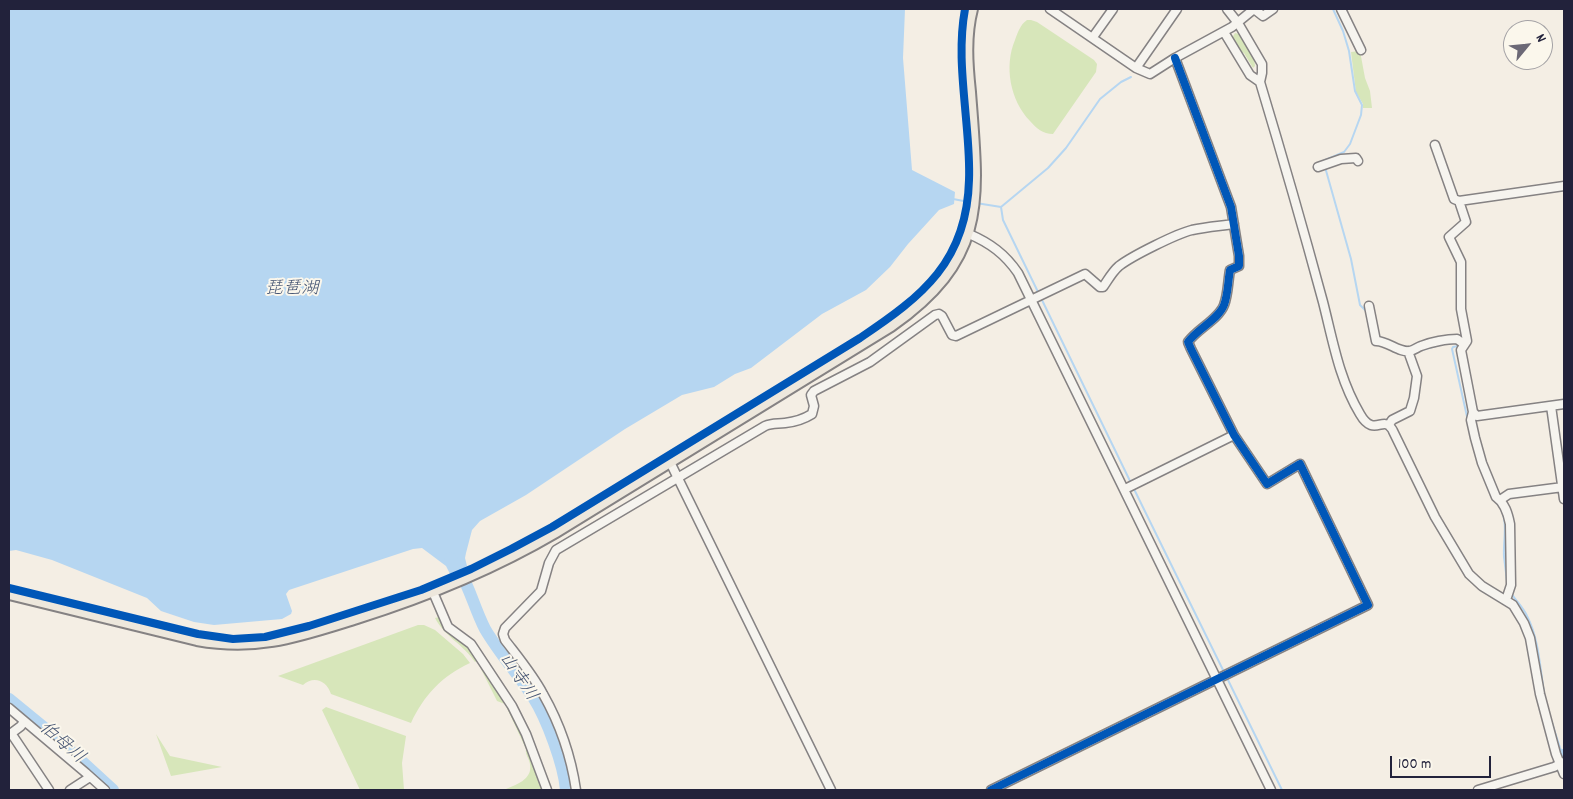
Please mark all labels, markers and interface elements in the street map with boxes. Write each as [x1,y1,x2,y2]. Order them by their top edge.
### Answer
north arrow [1503,20,1553,70]
text: N [1530,31,1551,46]
water label: 琵琶湖 [265,280,319,302]
water label: 山寺川 [493,650,541,706]
water label: 伯母川 [34,718,88,770]
scale bar [1393,746,1494,778]
text: 100 m [1398,754,1431,776]

